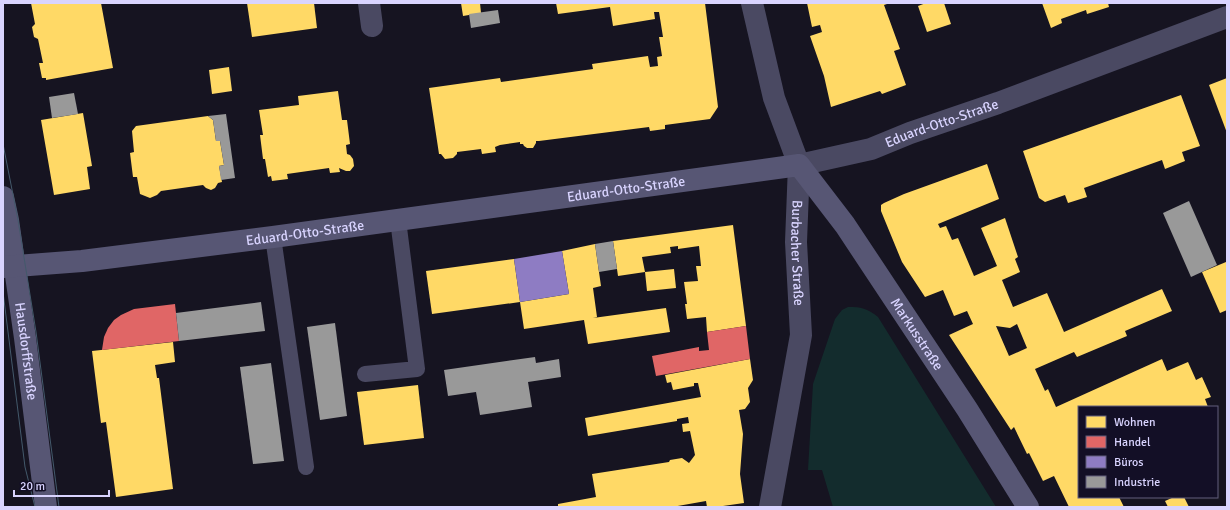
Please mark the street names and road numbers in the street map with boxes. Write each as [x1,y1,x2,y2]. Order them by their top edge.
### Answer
street label: Eduard-Otto-Straße [882,96,1001,151]
street label: Eduard-Otto-Straße [566,173,686,206]
street label: Burbacher Straße [787,200,807,306]
street label: Eduard-Otto-Straße [245,217,365,249]
street label: Markusstraße [887,295,947,374]
street label: Hausdorffstraße [11,301,41,401]

